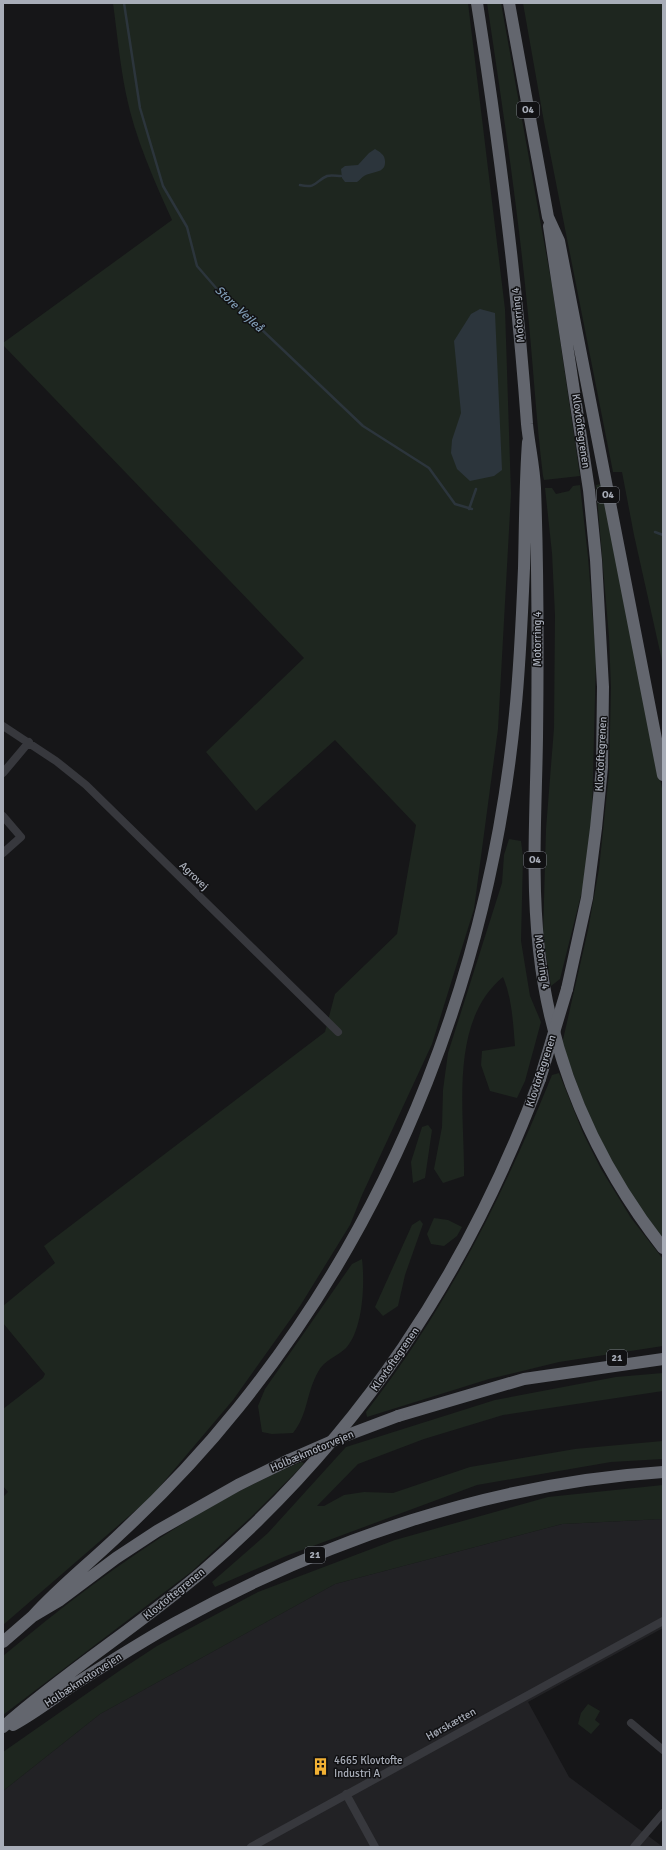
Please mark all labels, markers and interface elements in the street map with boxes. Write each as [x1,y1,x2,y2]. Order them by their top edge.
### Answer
road number: O4 [517,102,539,118]
water label: Store Vejleå [212,283,267,336]
street label: Motorring 4 [509,287,527,343]
street label: Klovtoftegrenen [569,393,593,469]
road number: O4 [597,487,619,503]
street label: Motorring 4 [531,611,544,667]
street label: Klovtoftegrenen [593,716,609,792]
road number: O4 [524,852,546,868]
street label: Agrovej [177,859,211,893]
street label: Motorring 4 [532,934,552,990]
street label: Klovtoftegrenen [523,1033,559,1109]
street label: Klovtoftegrenen [368,1325,422,1393]
road number: 21 [607,1350,627,1366]
street label: Holbækmotorvejen [268,1428,356,1474]
road number: 21 [305,1547,325,1563]
street label: Klovtoftegrenen [141,1565,207,1623]
street label: Holbækmotorvejen [42,1650,124,1710]
street label: Hørskætten [424,1705,478,1743]
place label: 4665 Klovtofte Industri A [334,1754,403,1780]
building icon: 4665 Klovtofte Industri A [311,1756,331,1776]

